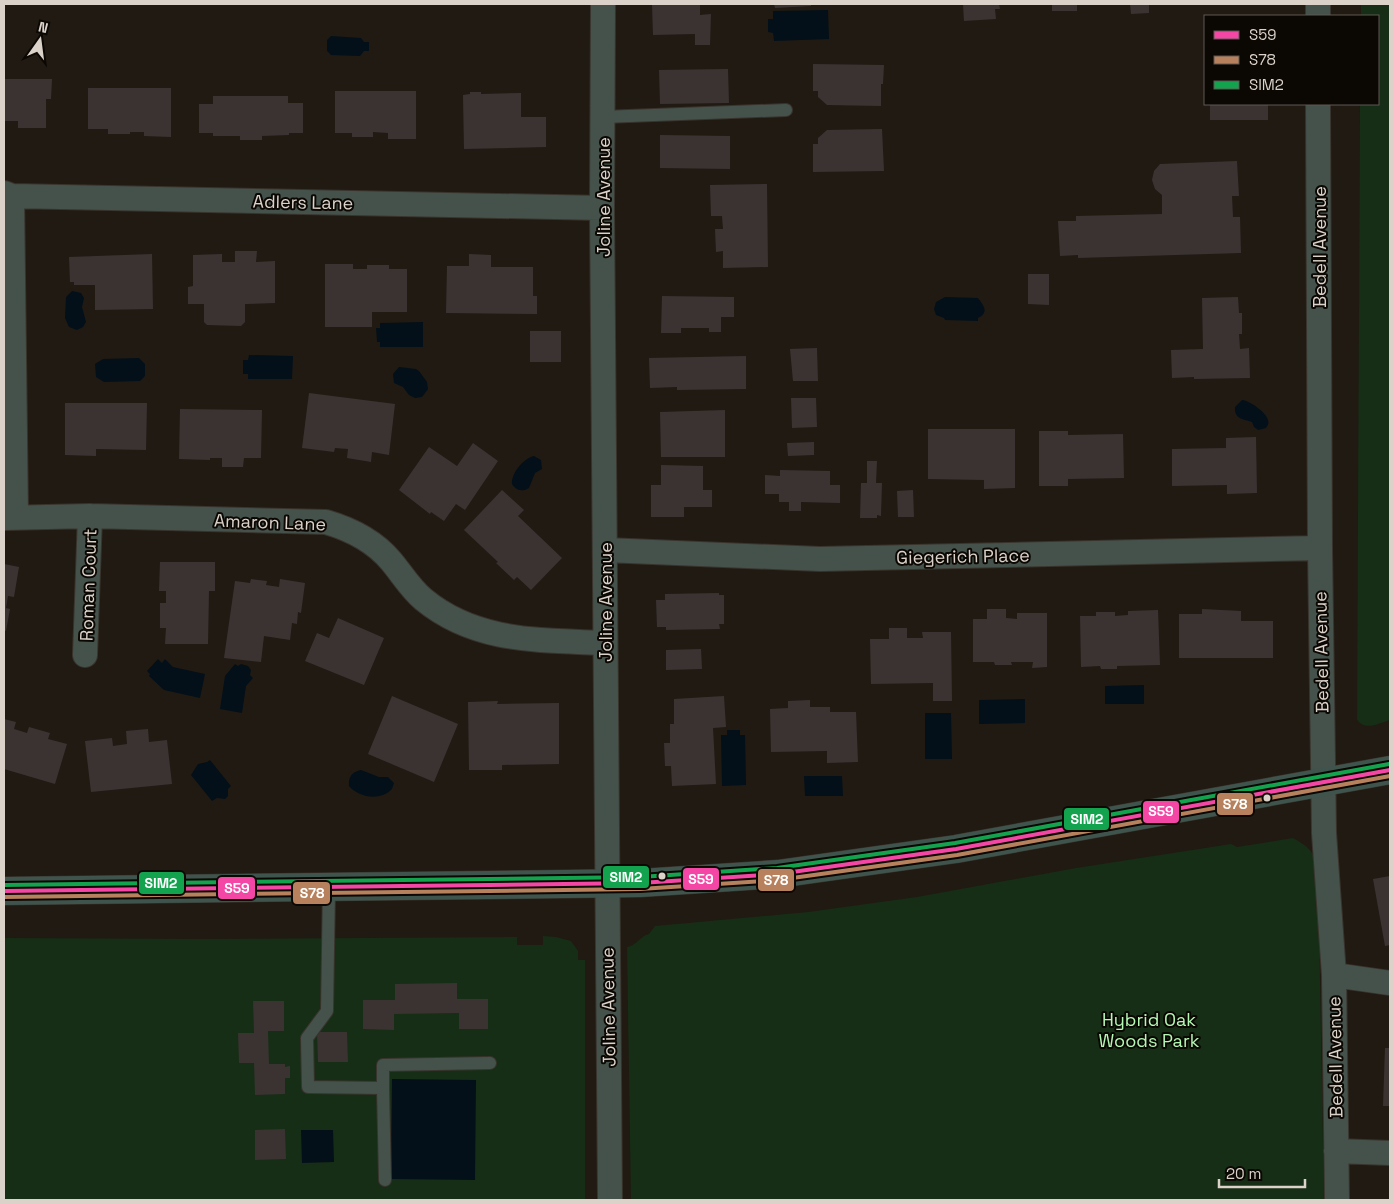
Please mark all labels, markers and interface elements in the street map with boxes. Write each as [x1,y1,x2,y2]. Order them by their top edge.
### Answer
north arrow [15,15,65,65]
legend [1204,15,1379,105]
text: N [36,18,50,37]
text: S59 [1249,25,1276,44]
text: S78 [1249,50,1276,69]
text: SIM2 [1249,75,1284,94]
street label: Joline Avenue [592,137,615,257]
street label: Bedell Avenue [1308,186,1331,308]
street label: Adlers Lane [253,190,353,214]
street label: Amaron Lane [213,509,327,535]
street label: Roman Court [75,528,101,642]
street label: Joline Avenue [594,542,617,662]
street label: Giegerich Place [896,543,1030,569]
street label: Bedell Avenue [1308,591,1334,713]
line badge: S78 [1216,792,1254,816]
unlabelled marker [1262,793,1272,803]
text: S78 [1223,795,1248,813]
line badge: S59 [1142,800,1180,824]
text: S59 [1148,802,1174,820]
line badge: SIM2 [1063,807,1110,831]
text: SIM2 [1071,810,1103,828]
line badge: SIM2 [602,865,650,889]
line badge: S59 [682,867,720,891]
text: SIM2 [610,868,642,886]
line badge: S78 [757,868,795,892]
text: S59 [688,870,714,888]
line badge: SIM2 [138,871,185,895]
unlabelled marker [657,871,667,881]
text: S78 [764,871,789,889]
text: SIM2 [145,874,177,892]
line badge: S59 [217,876,256,900]
text: S59 [224,879,250,897]
line badge: S78 [292,881,331,905]
text: S78 [300,884,325,902]
street label: Joline Avenue [595,947,621,1067]
street label: Bedell Avenue [1322,996,1348,1118]
park label: Hybrid Oak Woods Park [1099,1008,1200,1052]
scale bar [1219,1156,1305,1188]
text: 20 m [1226,1164,1261,1183]

